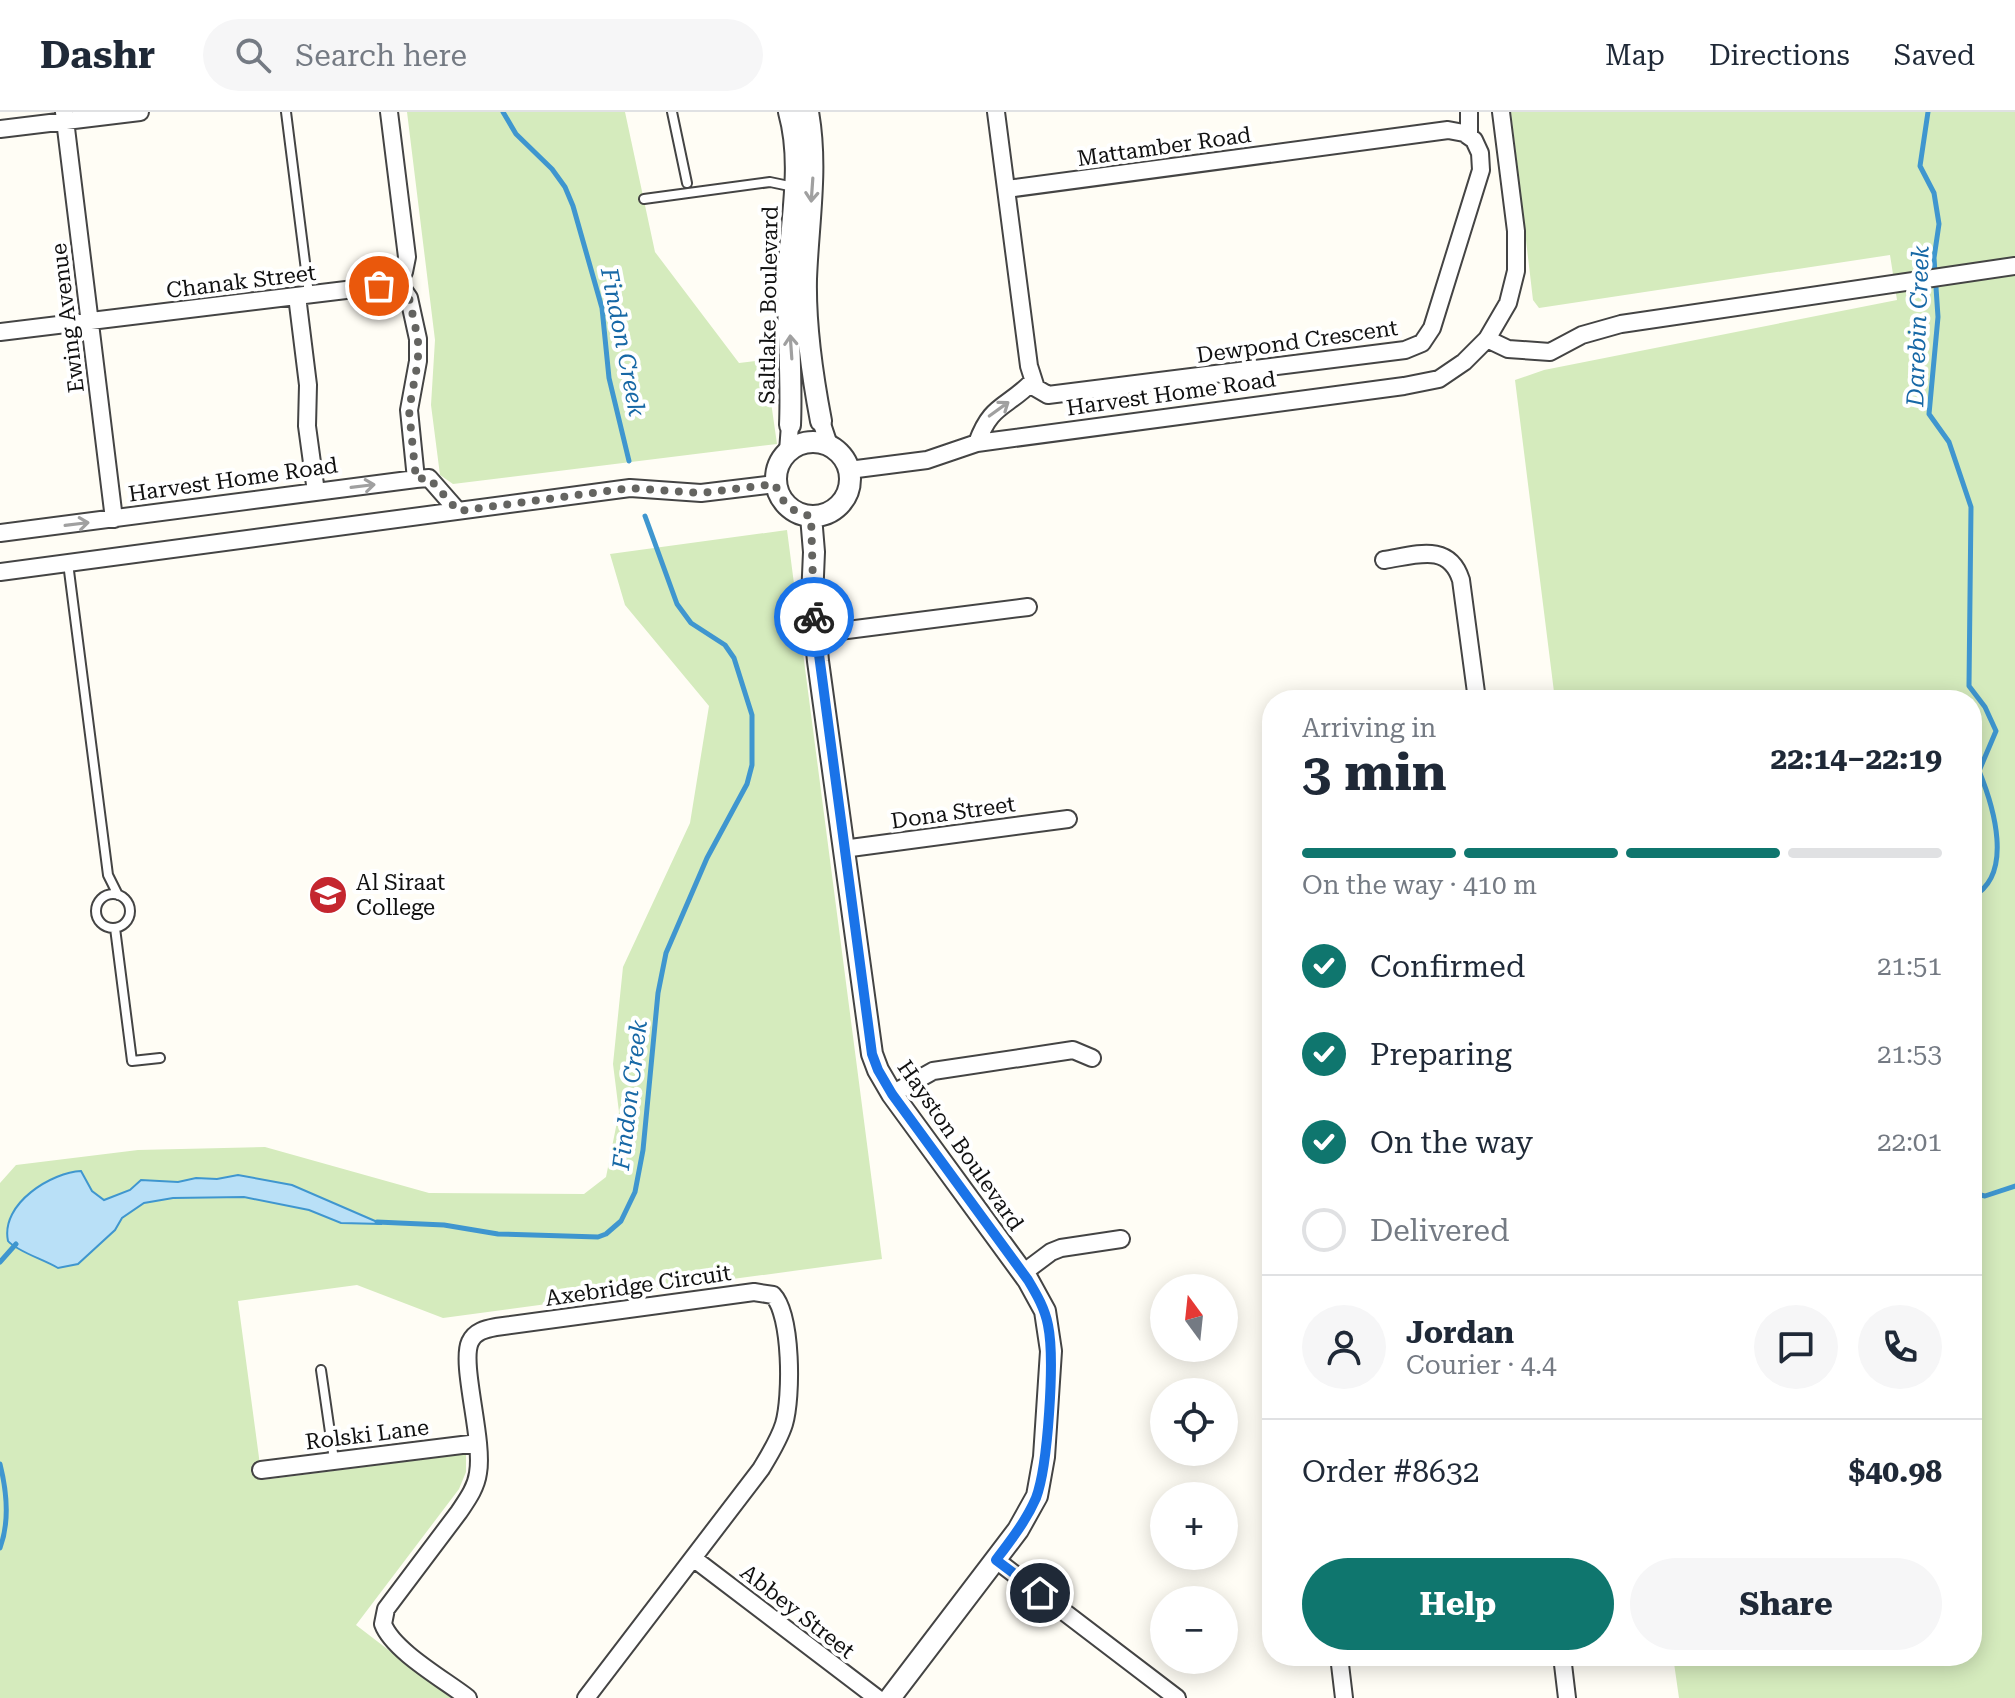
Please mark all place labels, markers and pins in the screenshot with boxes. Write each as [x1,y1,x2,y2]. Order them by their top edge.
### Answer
pin [345,252,413,320]
place label: Al Siraat College [356,870,445,920]
school or university icon: Al Siraat College [307,874,349,916]
pin [1006,1559,1074,1627]

